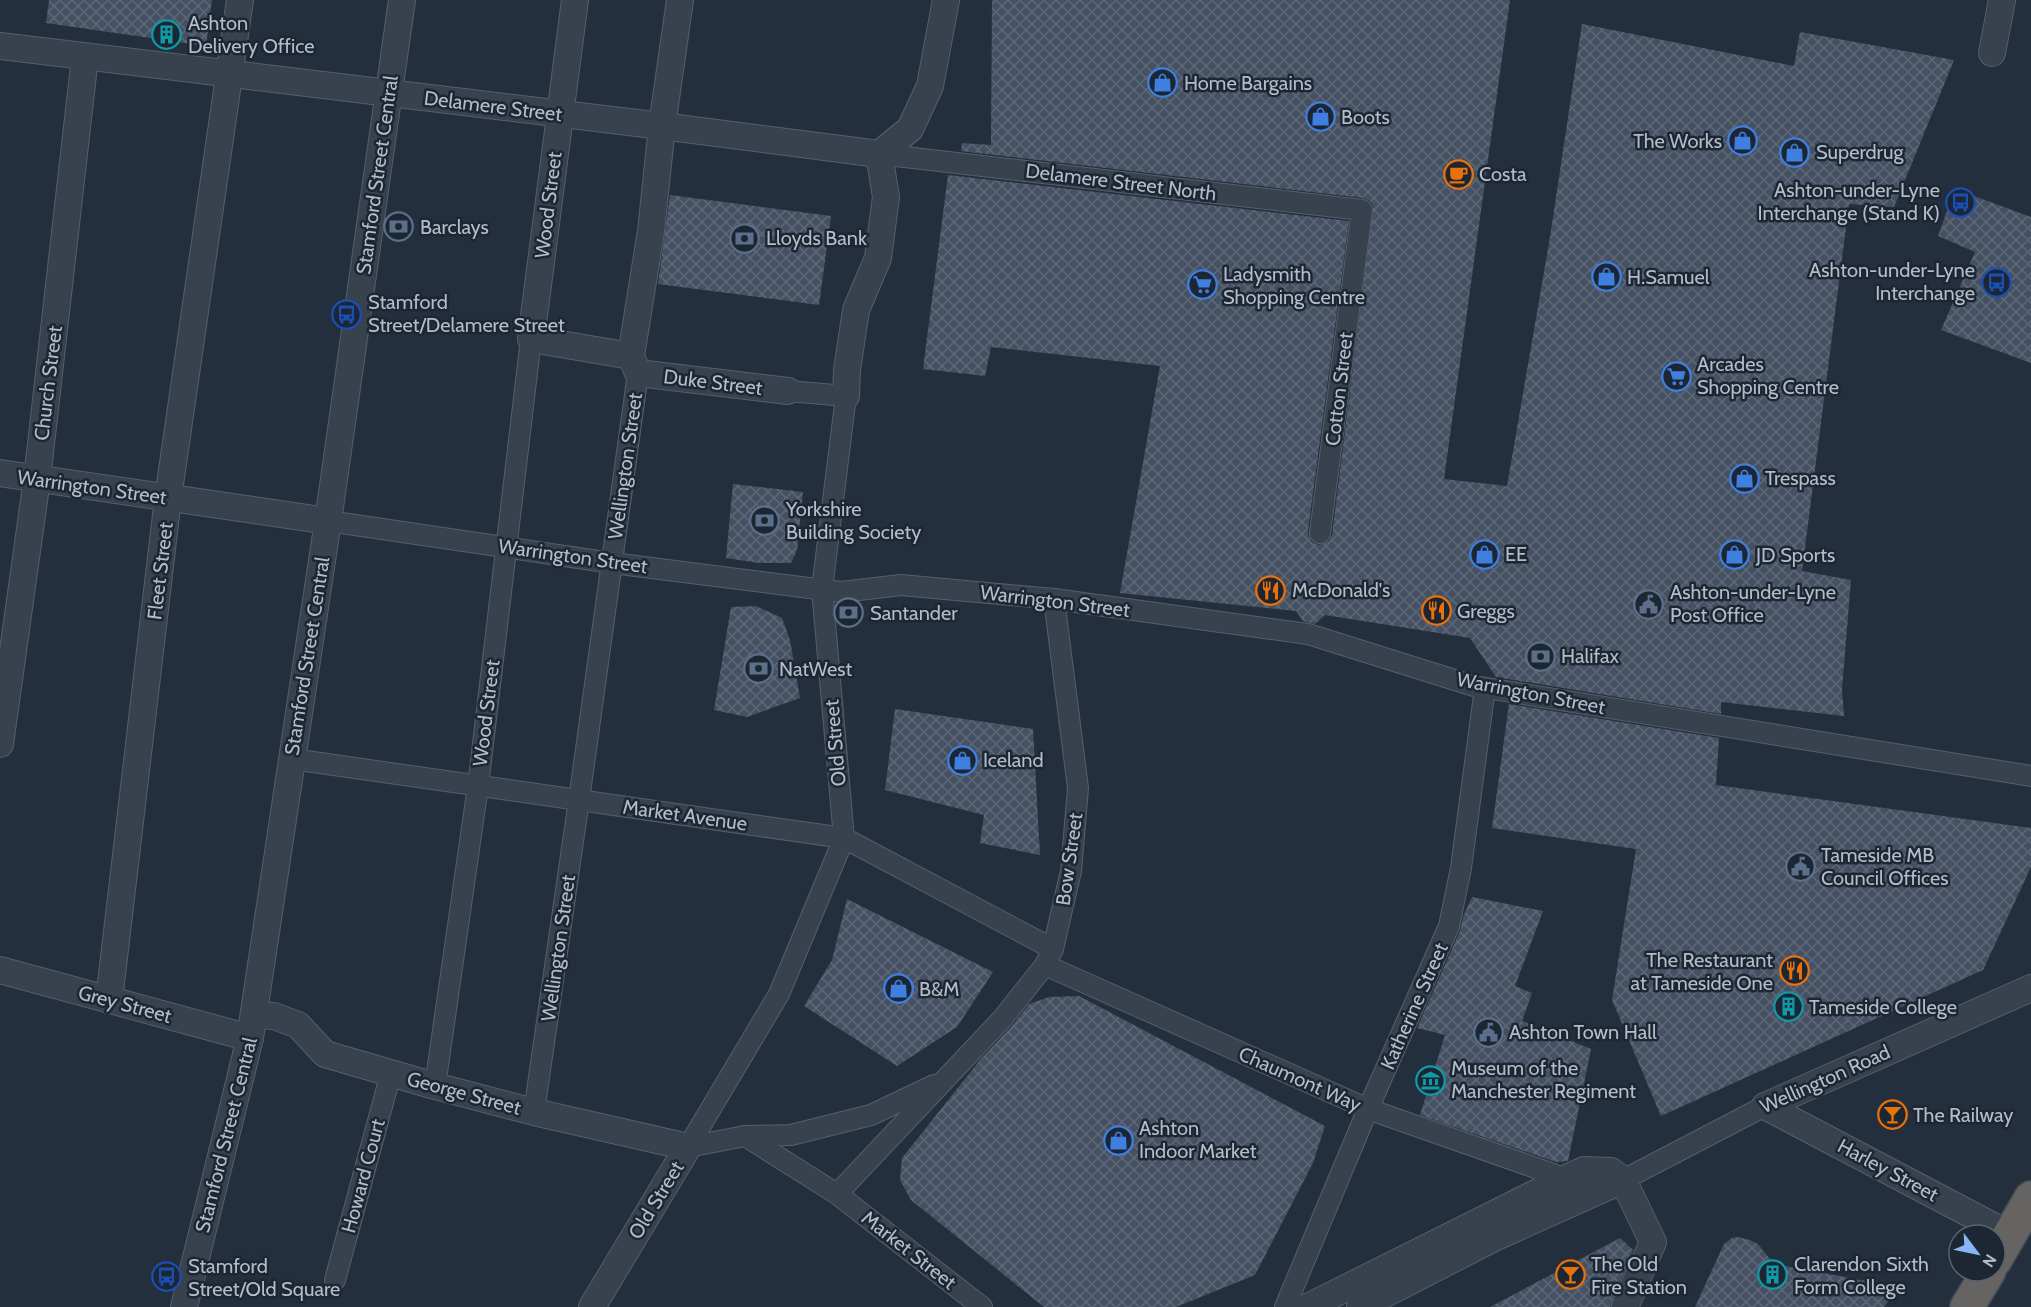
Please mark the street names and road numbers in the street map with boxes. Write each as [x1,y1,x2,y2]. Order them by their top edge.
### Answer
street label: Stamford Street Central [351,74,403,276]
street label: Delamere Street [423,86,564,126]
street label: Wood Street [530,150,566,260]
street label: Delamere Street North [1024,158,1218,206]
street label: Church Street [29,324,67,442]
street label: Cotton Street [1320,331,1358,447]
street label: Duke Street [662,364,764,400]
street label: Wellington Street [603,391,647,541]
street label: Warrington Street [16,465,168,509]
street label: Fleet Street [142,521,178,621]
street label: Warrington Street [497,534,649,578]
street label: Stamford Street Central [279,555,335,757]
street label: Warrington Street [979,580,1131,622]
street label: Wood Street [468,658,504,768]
street label: Warrington Street [1455,667,1607,719]
street label: Old Street [819,698,851,787]
street label: Market Avenue [621,794,749,836]
street label: Bow Street [1051,811,1087,907]
street label: Wellington Street [536,873,580,1023]
street label: Katherine Street [1375,939,1453,1073]
street label: Grey Street [76,980,174,1028]
street label: Stamford Street Central [190,1034,262,1235]
street label: Wellington Road [1756,1040,1894,1118]
street label: Chaumont Way [1235,1041,1365,1117]
street label: George Street [404,1066,524,1120]
street label: Howard Court [336,1116,390,1236]
street label: Harley Street [1834,1133,1943,1207]
street label: Old Street [623,1156,689,1243]
street label: Market Street [857,1206,961,1295]

